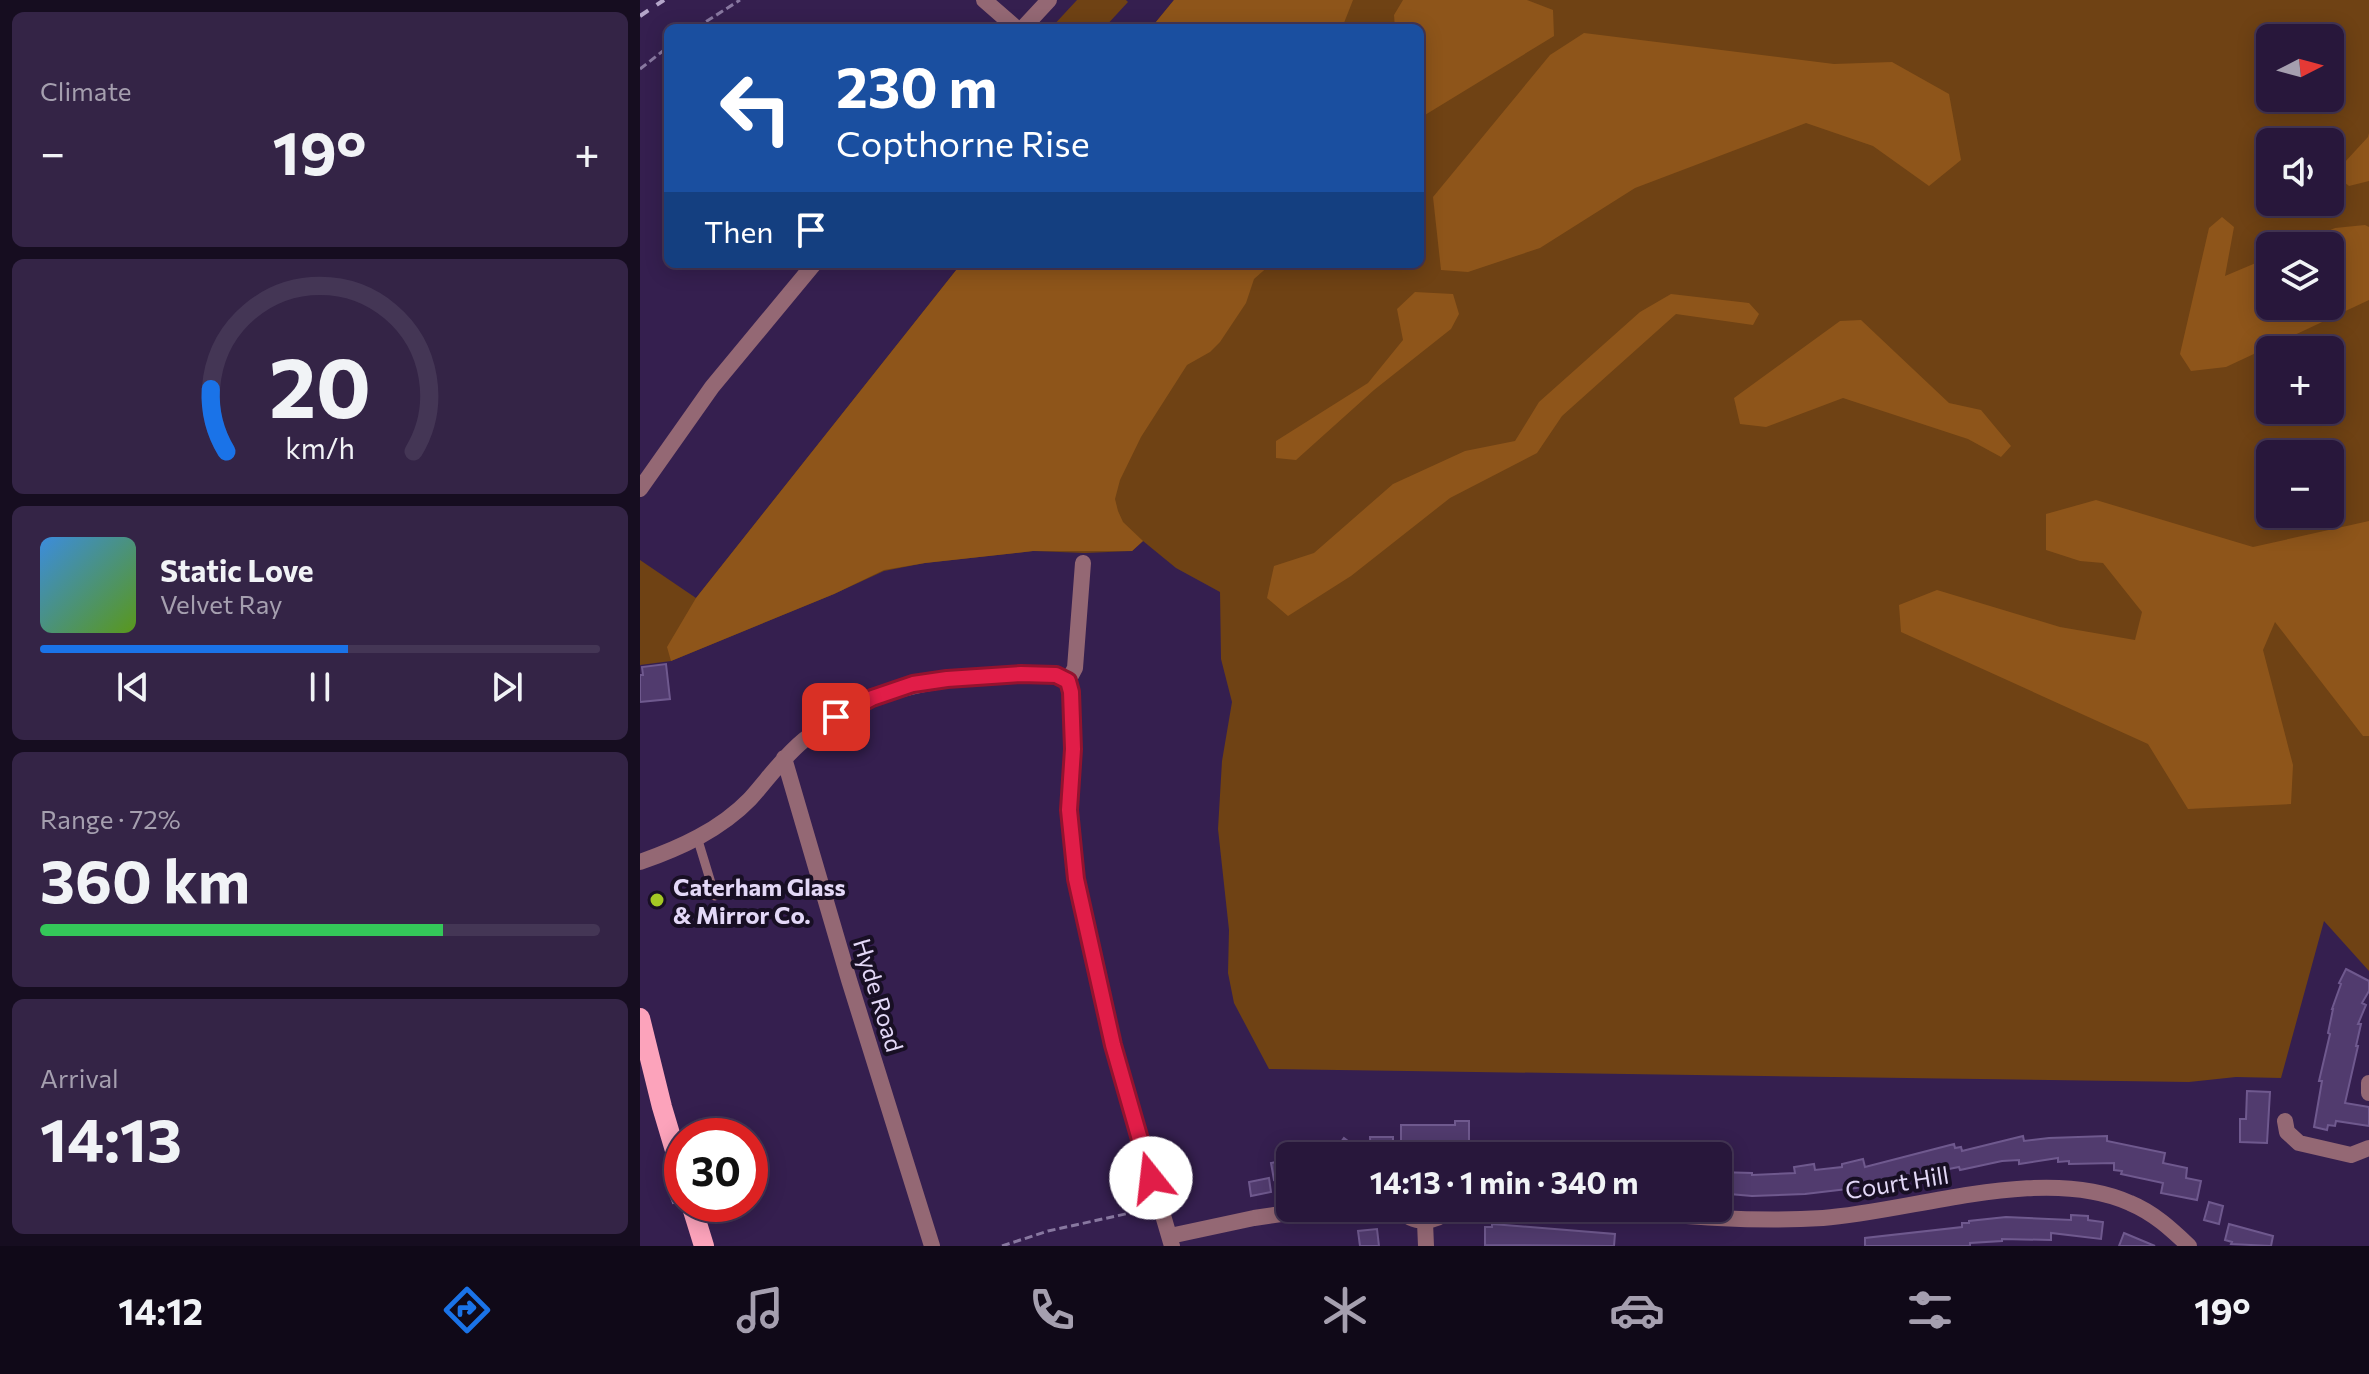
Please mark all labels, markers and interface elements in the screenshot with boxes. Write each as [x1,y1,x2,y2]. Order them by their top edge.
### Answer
north arrow [2256,24,2344,112]
map controls [2256,24,2344,528]
text: 230 m [836,51,997,120]
icon: left [704,56,808,160]
text: Climate [40,75,132,106]
text: 19° [272,114,367,187]
text: Copthorne Rise [836,120,1090,164]
text: − [40,124,65,178]
text: + [574,124,600,178]
button: sound [2256,128,2344,216]
icon: arrive [789,208,833,252]
text: Then [704,212,773,249]
button: layers [2256,232,2344,320]
text: 20 [269,333,371,435]
button: + [2256,336,2344,424]
text: km/h [285,430,355,465]
button: − [2256,440,2344,528]
text: Static Love [160,551,314,588]
text: Velvet Ray [160,588,283,619]
icon: previous [111,665,155,709]
icon: pause [298,665,342,709]
icon: next [485,665,529,709]
pin [802,683,870,751]
icon: arrive [814,695,858,739]
text: Range · 72% [40,803,181,834]
text: 360 km [40,842,250,915]
place label: Caterham Glass & Mirror Co. [673,872,846,929]
marker: Caterham Glass & Mirror Co. [648,891,666,909]
street label: Hyde Road [848,935,910,1055]
text: Arrival [40,1062,119,1093]
text: 14:13 [40,1101,182,1174]
speed limit sign: 30 [664,1118,768,1222]
position arrow [1109,1136,1193,1220]
street label: Court Hill [1843,1159,1951,1205]
text: 14:13 · 1 min · 340 m [1370,1163,1638,1200]
icon: directions [439,1282,495,1338]
icon: music [732,1282,788,1338]
icon: phone [1024,1282,1080,1338]
icon: climate [1317,1282,1373,1338]
icon: car [1609,1282,1665,1338]
icon: filters [1902,1282,1958,1338]
text: 14:12 [118,1288,203,1332]
text: 19° [2194,1288,2251,1332]

